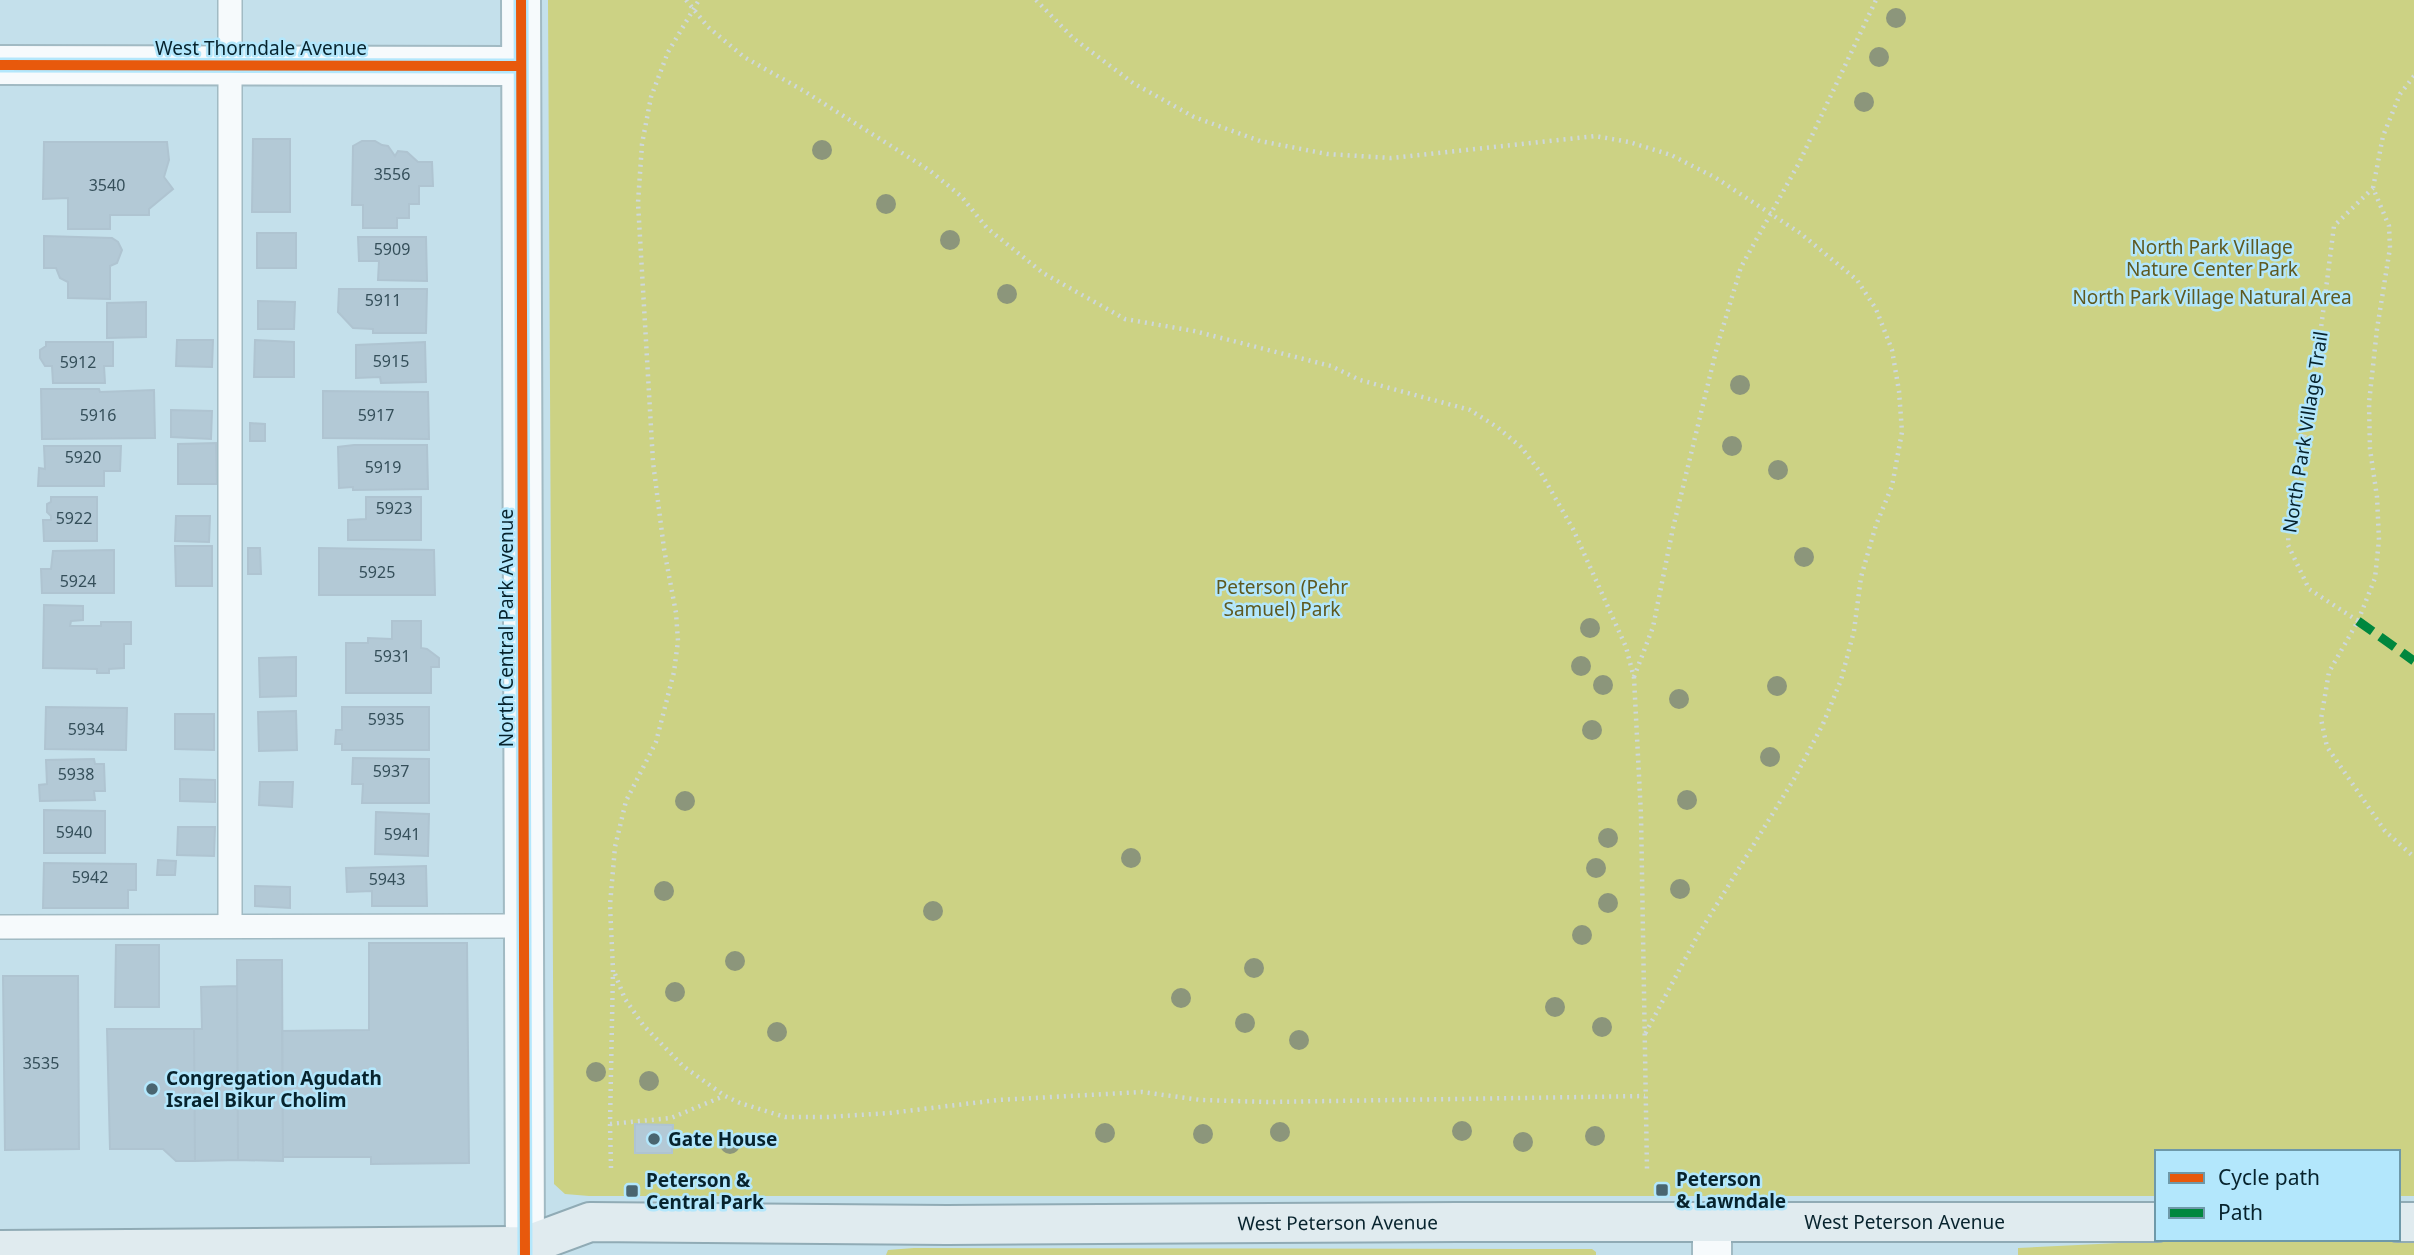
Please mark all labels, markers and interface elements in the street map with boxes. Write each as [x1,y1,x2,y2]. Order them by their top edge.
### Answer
street label: West Thorndale Avenue [155,35,367,61]
house number: 3556 [374,163,410,185]
house number: 3540 [89,174,125,196]
park label: North Park Village Nature Center Park [2126,234,2298,282]
house number: 5909 [374,238,410,260]
park label: North Park Village Natural Area [2072,284,2352,310]
house number: 5911 [365,289,401,311]
street label: North Park Village Trail [2276,329,2334,535]
house number: 5915 [373,350,409,372]
house number: 5912 [60,351,96,373]
house number: 5916 [80,404,116,426]
house number: 5917 [358,404,394,426]
house number: 5920 [65,446,101,468]
house number: 5919 [365,456,401,478]
house number: 5923 [376,497,412,519]
house number: 5922 [56,507,92,529]
street label: North Central Park Avenue [493,509,519,747]
house number: 5925 [359,561,395,583]
house number: 5924 [60,570,96,592]
park label: Peterson (Pehr Samuel) Park [1216,574,1348,622]
house number: 5931 [374,645,410,667]
house number: 5935 [368,708,404,730]
house number: 5934 [68,718,104,740]
house number: 5937 [373,760,409,782]
house number: 5938 [58,763,94,785]
house number: 5940 [56,821,92,843]
house number: 5941 [384,823,420,845]
house number: 5942 [72,866,108,888]
house number: 5943 [369,868,405,890]
house number: 3535 [23,1052,59,1074]
place label: Congregation Agudath Israel Bikur Cholim [166,1065,382,1113]
marker: Congregation Agudath Israel Bikur Cholim [144,1081,160,1097]
place label: Gate House [668,1126,777,1152]
marker: Gate House [646,1131,662,1147]
legend [2155,1150,2400,1241]
text: Cycle path [2218,1163,2320,1191]
place label: Peterson & Lawndale [1676,1166,1786,1214]
place label: Peterson & Central Park [646,1167,764,1215]
marker: Peterson & Lawndale [1654,1182,1670,1198]
marker: Peterson & Central Park [624,1183,640,1199]
text: Path [2218,1198,2263,1226]
street label: West Peterson Avenue [1237,1209,1438,1236]
street label: West Peterson Avenue [1804,1209,2005,1235]

